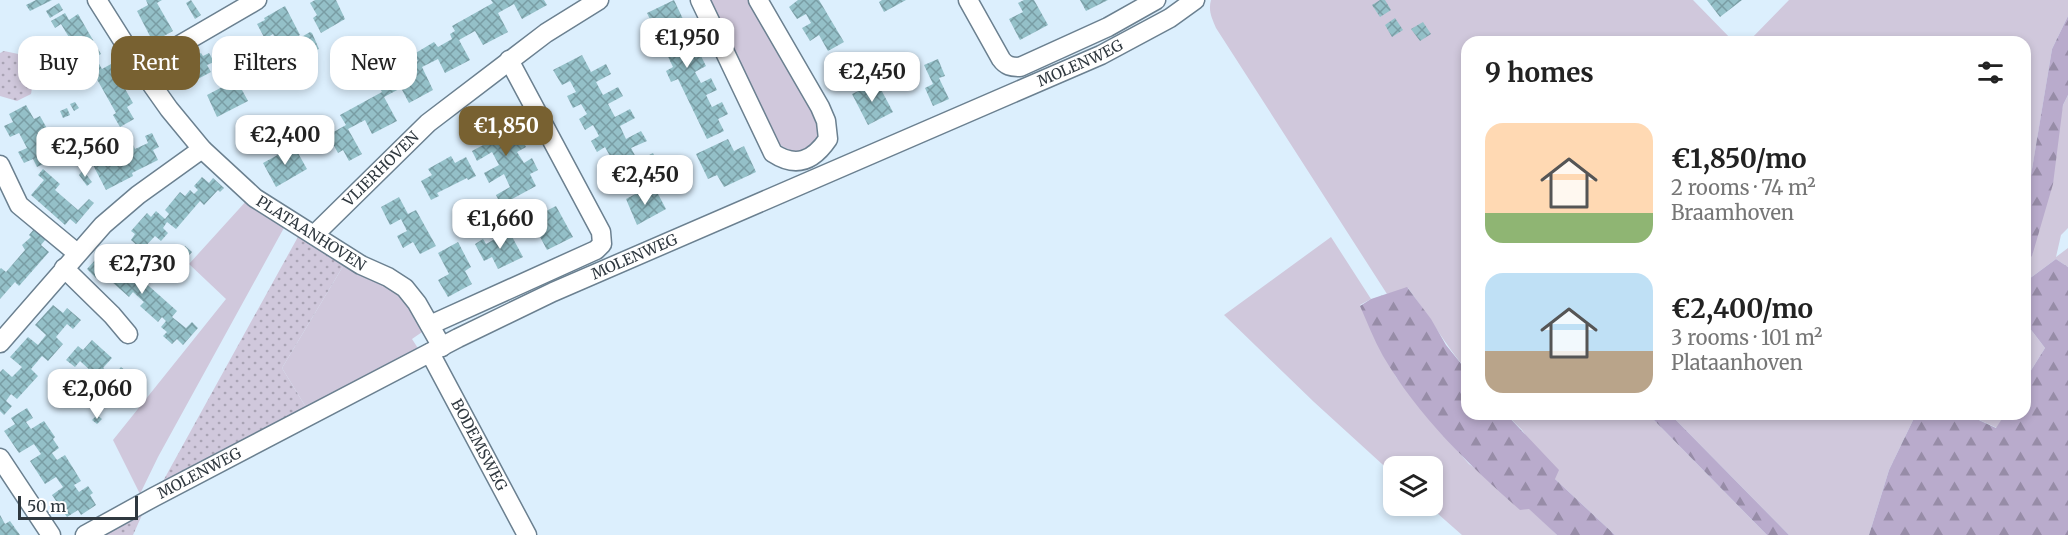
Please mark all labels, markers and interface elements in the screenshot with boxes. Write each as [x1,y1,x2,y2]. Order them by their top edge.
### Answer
pin: €1,950 [638,18,736,69]
text: €1,950 [654,25,720,50]
street label: MOLENWEG [1034,35,1126,90]
chip: Buy [18,36,99,90]
chip: Rent [111,36,200,90]
chip: Filters [212,36,318,90]
chip: New [330,36,417,90]
pin: €2,450 [823,52,921,103]
text: 9 homes [1485,56,1594,89]
icon: filters [1974,56,2007,89]
text: €2,450 [838,59,906,84]
pin: €1,850 [457,106,555,157]
text: €1,850 [473,113,539,138]
pin: €2,400 [236,115,334,166]
text: €2,400 [249,122,321,147]
pin: €2,560 [36,127,134,178]
street label: VLIERHOVEN [338,127,423,211]
text: €2,560 [50,134,120,159]
text: €1,850/mo [1671,142,1807,175]
icon: home [1533,147,1605,219]
pin: €2,450 [596,155,694,206]
text: €2,450 [611,162,679,187]
text: 2 rooms · 74 m² [1671,175,1816,200]
street label: PLATAANHOVEN [253,191,370,275]
pin: €1,660 [451,199,549,250]
text: Braamhoven [1671,200,1794,225]
text: €1,660 [466,206,534,231]
street label: MOLENWEG [588,229,680,283]
pin: €2,730 [93,244,191,295]
text: €2,730 [108,251,176,276]
text: €2,400/mo [1671,292,1813,325]
icon: home [1533,297,1605,369]
text: 3 rooms · 101 m² [1671,325,1822,350]
text: Plataanhoven [1671,350,1803,375]
pin: €2,060 [48,369,146,420]
text: €2,060 [62,376,132,401]
street label: BODEMSWEG [447,395,512,494]
street label: MOLENWEG [154,443,244,502]
map controls [1383,456,1443,516]
button: layers [1383,456,1443,516]
scale bar [18,493,138,520]
text: 50 m [27,496,66,516]

